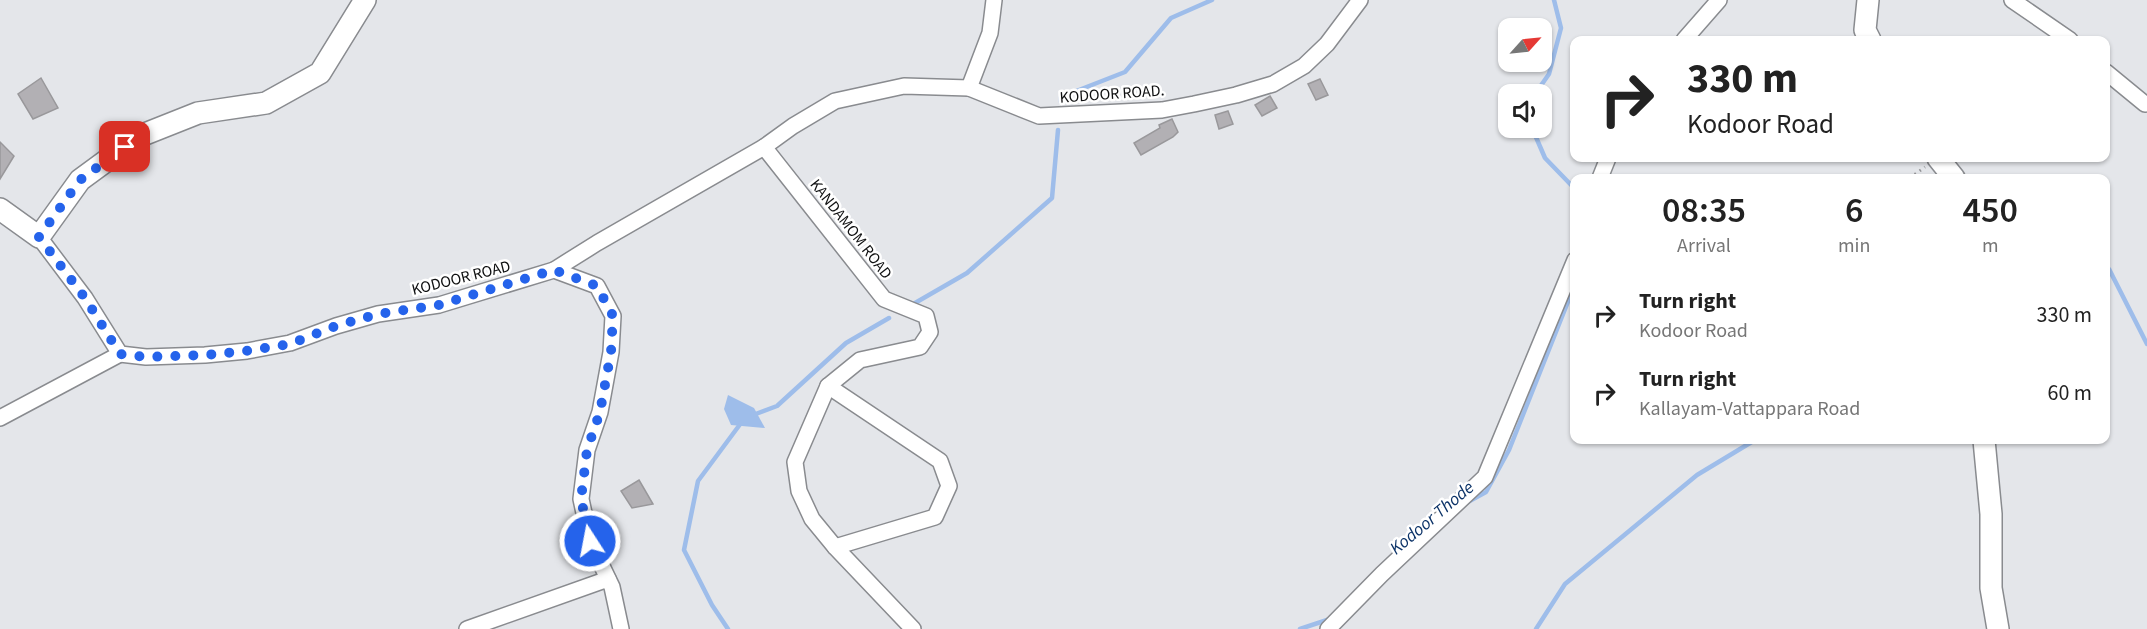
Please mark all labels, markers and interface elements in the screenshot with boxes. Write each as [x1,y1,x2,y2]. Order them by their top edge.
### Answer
north arrow [1498,18,1552,72]
map controls [1498,18,1552,138]
text: 330 m [1687,49,1798,109]
icon: right [1588,60,1666,138]
street label: KODOOR ROAD. [1059,79,1165,109]
button: sound [1498,84,1552,138]
text: Kodoor Road [1687,105,1834,144]
pin [99,121,150,172]
icon: arrive [108,130,141,163]
street label: KANDAMOM ROAD [805,174,897,284]
text: 08:35 [1662,185,1746,236]
text: 6 [1845,185,1863,236]
text: 450 [1962,185,2018,236]
text: Arrival [1677,232,1731,260]
text: min [1838,232,1870,260]
text: m [1982,232,1998,260]
street label: KODOOR ROAD [409,255,513,301]
text: Turn right [1639,285,1736,317]
icon: right [1588,299,1621,332]
text: 330 m [2037,299,2092,331]
text: Kodoor Road [1639,317,1748,345]
text: Turn right [1639,363,1736,395]
icon: right [1588,377,1621,410]
text: 60 m [2047,377,2092,409]
text: Kallayam-Vattappara Road [1639,395,1860,423]
water label: Kodoor Thode [1384,475,1480,561]
position arrow [558,509,622,573]

